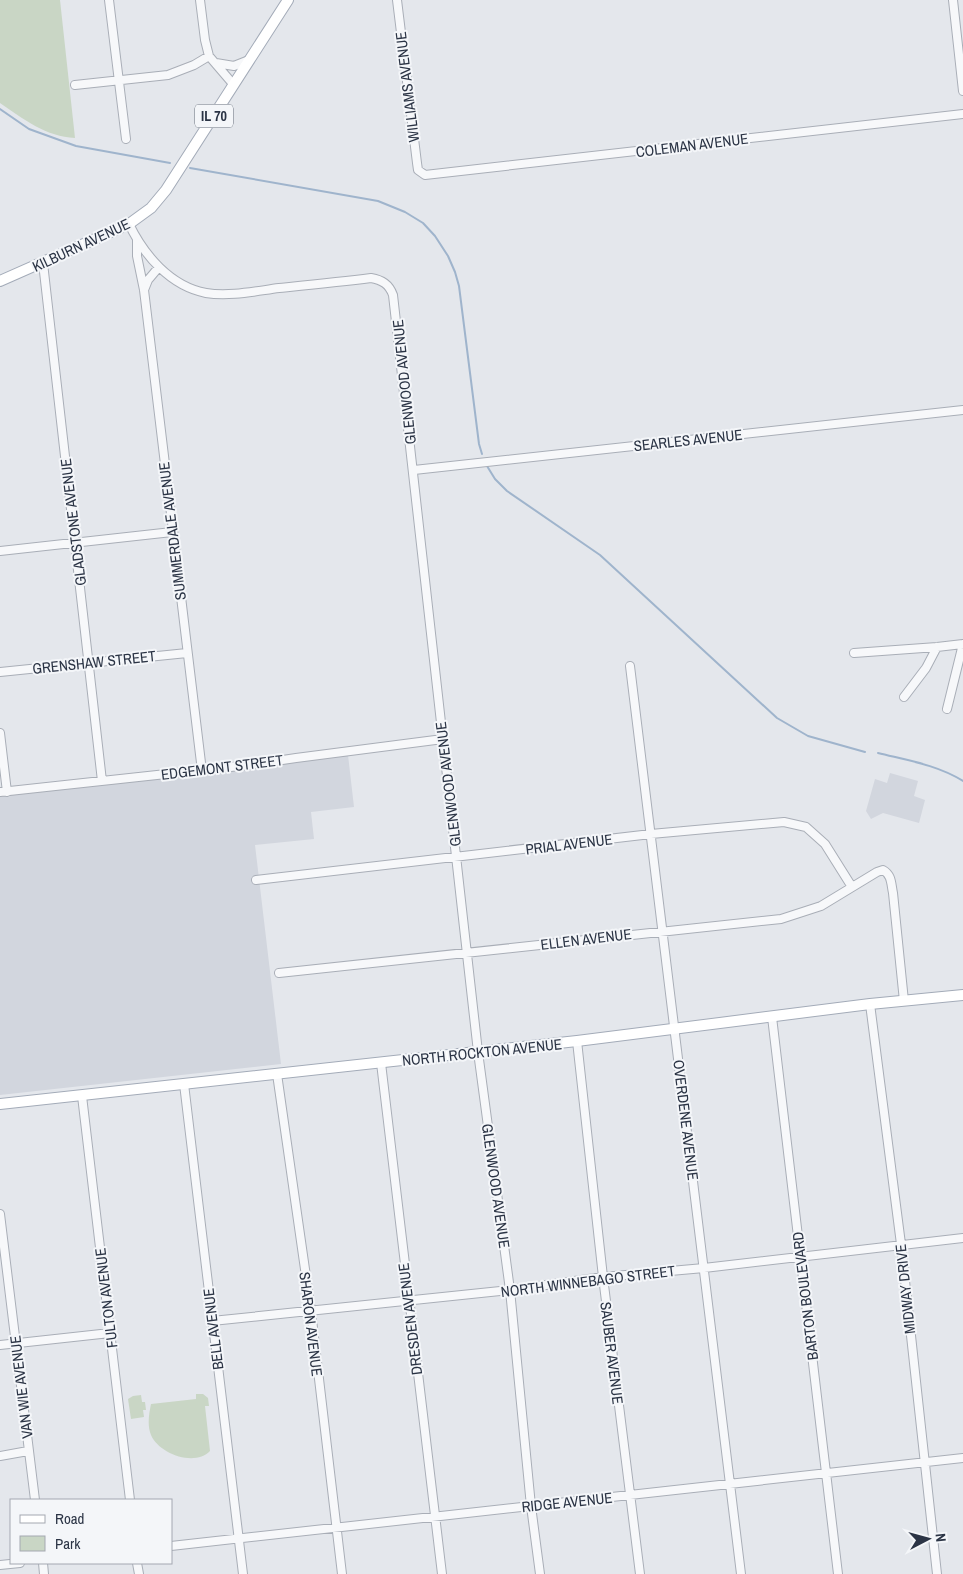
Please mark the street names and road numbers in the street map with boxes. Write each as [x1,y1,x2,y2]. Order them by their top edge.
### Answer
street label: WILLIAMS AVENUE [390,31,424,143]
road number: IL 70 [195,104,233,128]
street label: COLEMAN AVENUE [635,128,749,162]
street label: KILBURN AVENUE [29,213,133,277]
street label: GLENWOOD AVENUE [387,318,421,446]
street label: SEARLES AVENUE [633,424,743,456]
street label: GLADSTONE AVENUE [55,457,91,587]
street label: SUMMERDALE AVENUE [153,461,191,601]
street label: GRENSHAW STREET [31,645,157,679]
street label: GLENWOOD AVENUE [430,720,466,848]
street label: EDGEMONT STREET [160,749,285,785]
street label: PRIAL AVENUE [524,828,614,860]
street label: ELLEN AVENUE [539,923,633,955]
street label: NORTH ROCKTON AVENUE [401,1033,563,1071]
street label: OVERDENE AVENUE [668,1058,704,1182]
street label: GLENWOOD AVENUE [477,1122,515,1250]
street label: BARTON BOULEVARD [787,1230,823,1361]
street label: MIDWAY DRIVE [890,1243,920,1335]
street label: FULTON AVENUE [89,1247,123,1349]
street label: NORTH WINNEBAGO STREET [500,1260,677,1302]
street label: DRESDEN AVENUE [393,1262,427,1376]
street label: SHARON AVENUE [294,1271,328,1377]
street label: BELL AVENUE [198,1287,228,1371]
street label: SAUBER AVENUE [595,1301,629,1405]
street label: VAN WIE AVENUE [4,1334,38,1440]
street label: RIDGE AVENUE [520,1487,614,1517]

